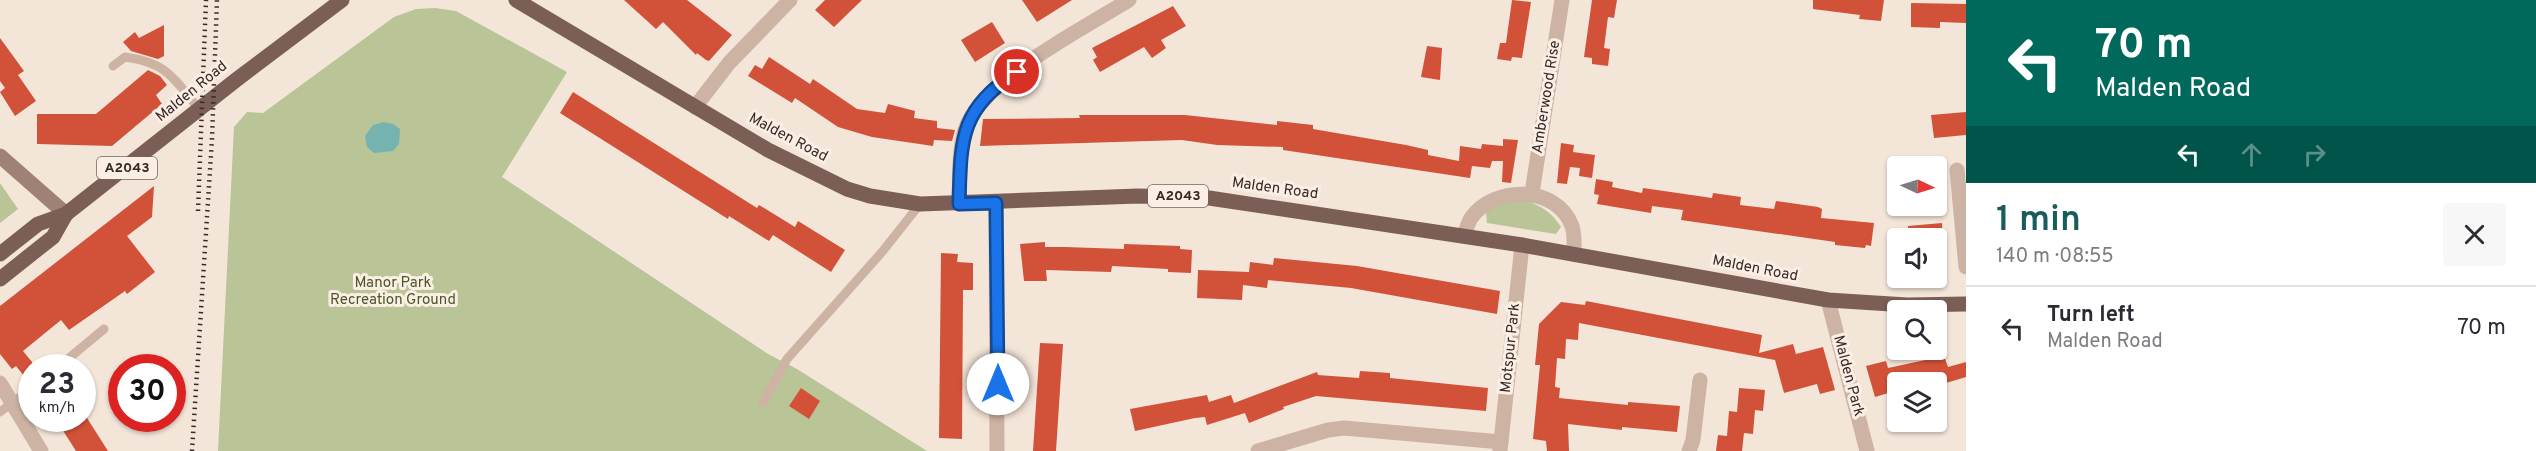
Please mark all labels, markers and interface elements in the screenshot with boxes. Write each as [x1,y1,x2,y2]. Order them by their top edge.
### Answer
text: 70 m [2095,20,2193,73]
icon: left [1996,24,2074,102]
street label: Amberwood Rise [1529,39,1565,155]
pin [991,46,1042,97]
icon: arrive [1000,55,1033,88]
street label: Malden Road [152,57,232,127]
text: Malden Road [2095,72,2251,106]
street label: Malden Road [745,109,831,167]
icon: left [2172,138,2205,171]
icon: ahead [2235,138,2268,171]
icon: right [2298,138,2331,171]
north arrow [1887,156,1947,216]
map controls [1887,156,1947,432]
road number: A2043 [97,157,157,179]
street label: Malden Road [1231,174,1319,204]
road number: A2043 [1148,185,1208,207]
text: 1 min [1996,198,2081,244]
button: close [2443,203,2506,266]
button: sound [1887,228,1947,288]
text: 140 m · 08:55 [1996,244,2114,270]
street label: Malden Road [1711,251,1799,287]
park label: Manor Park Recreation Ground [330,274,456,310]
button: search [1887,300,1947,360]
street label: Motspur Park [1497,302,1525,394]
text: Turn left [2047,302,2135,329]
icon: left [1996,312,2029,345]
text: 70 m [2457,315,2506,342]
text: Malden Road [2047,329,2163,355]
street label: Malden Park [1828,333,1868,419]
position arrow [966,352,1030,416]
speed limit sign: 30 [108,354,186,432]
text: 23 [39,367,75,404]
button: layers [1887,372,1947,432]
text: km/h [39,399,75,418]

